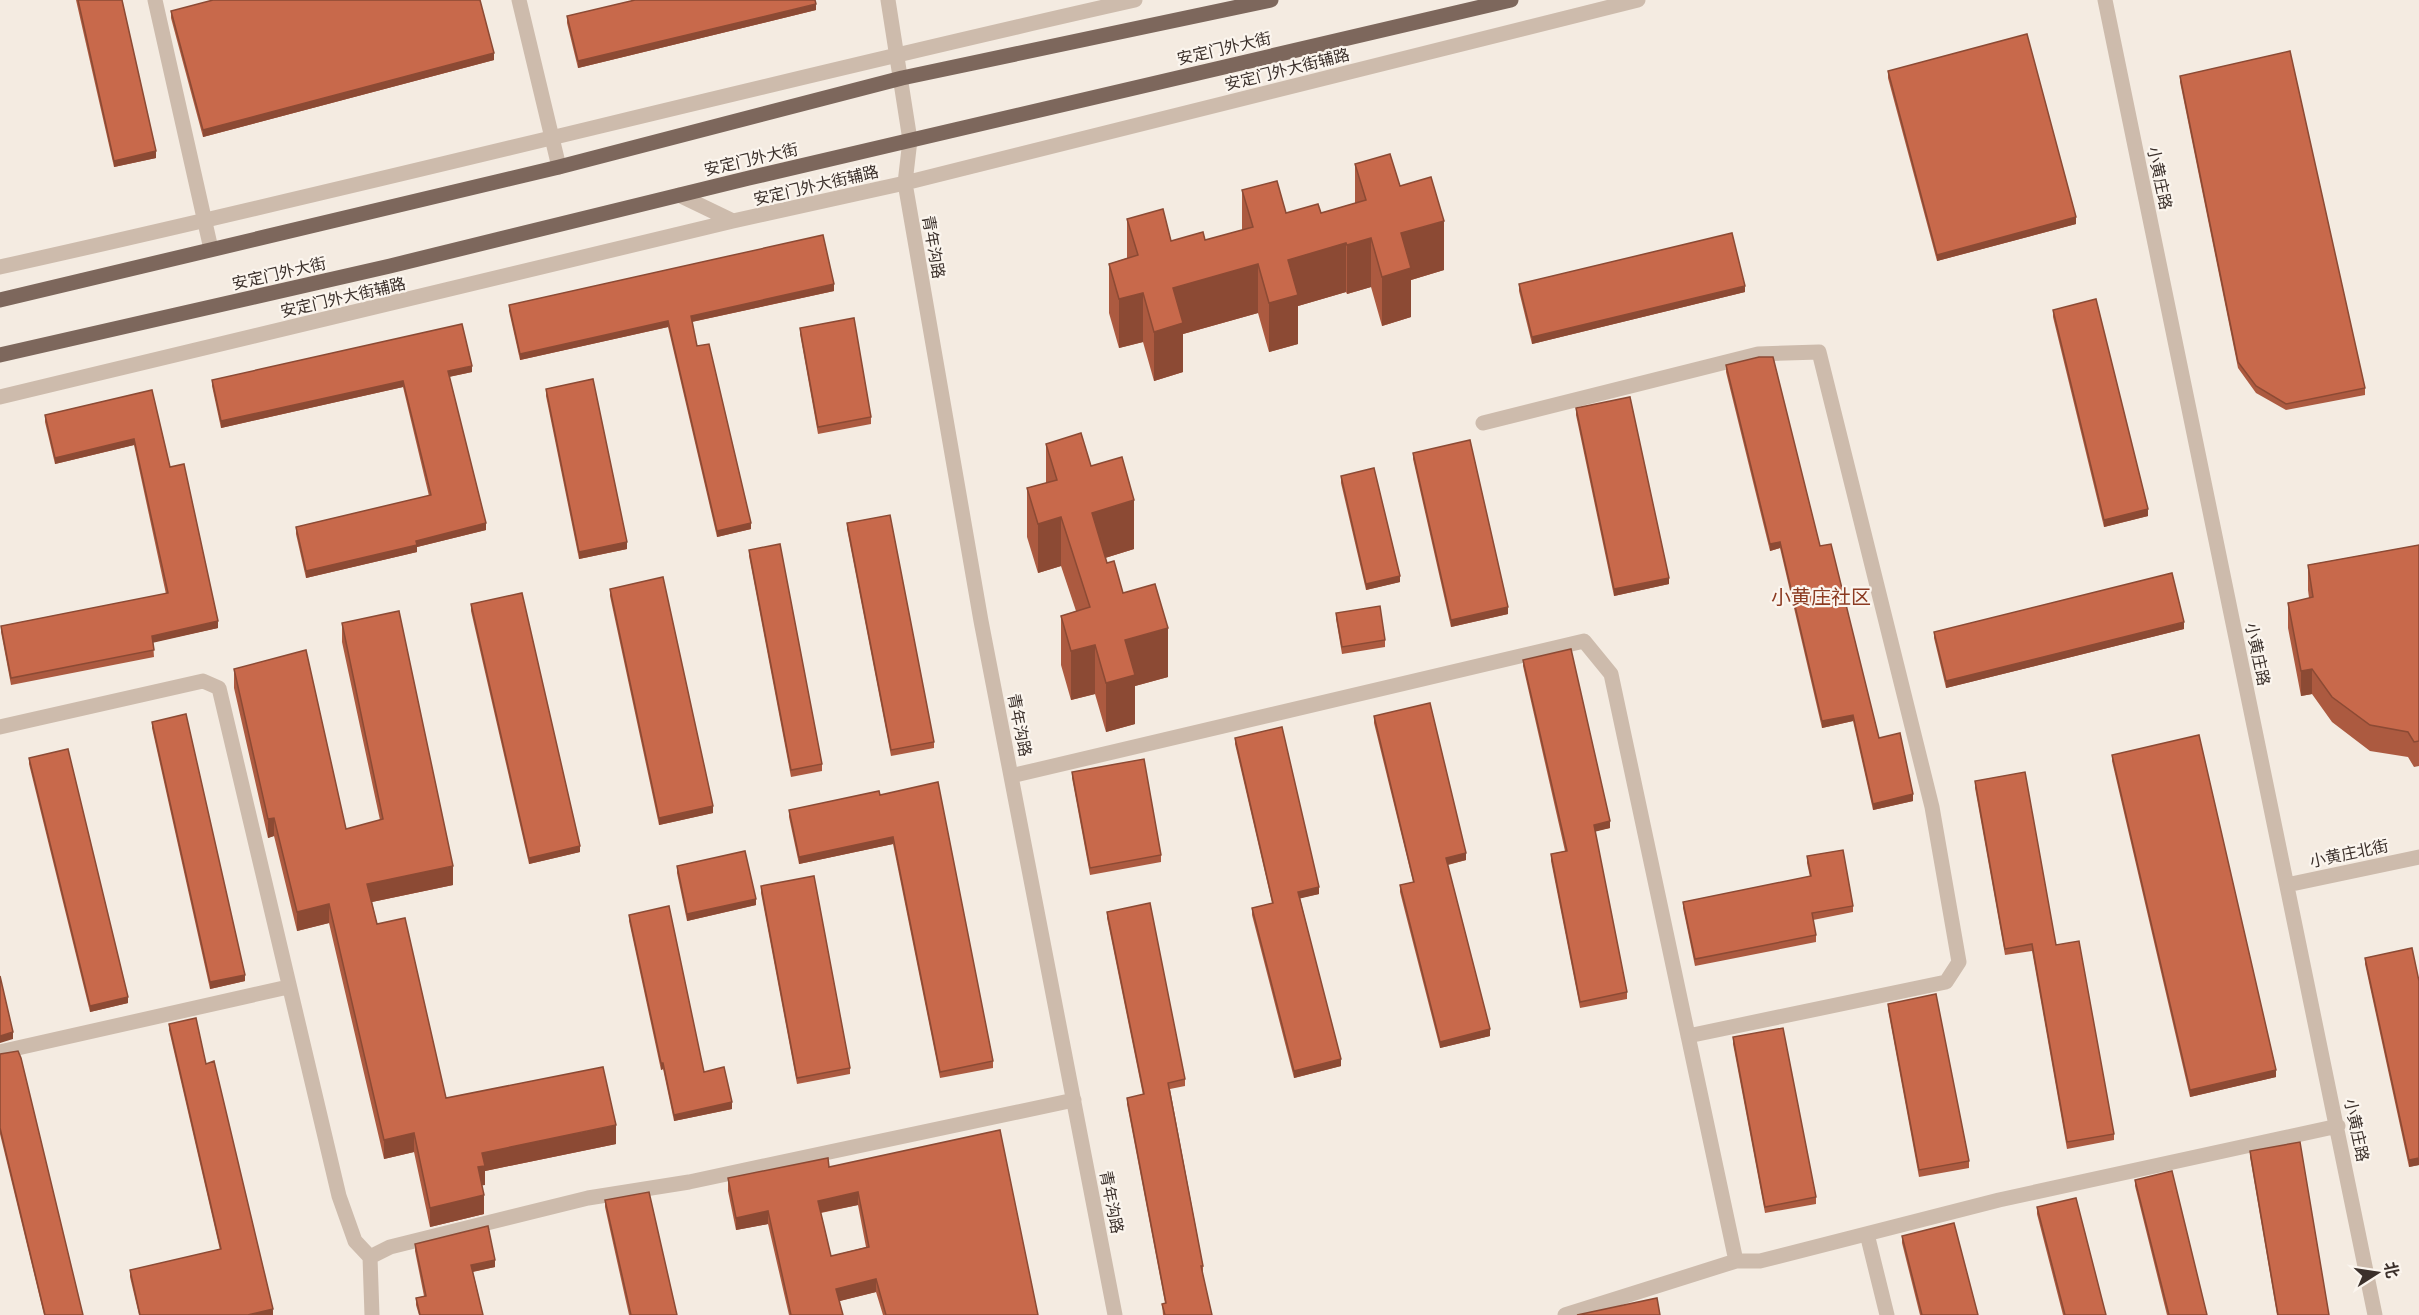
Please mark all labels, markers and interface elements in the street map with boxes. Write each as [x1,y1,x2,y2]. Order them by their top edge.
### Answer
street label: 安定门外大街 [1175,28,1273,69]
street label: 安定门外大街辅路 [1223,45,1352,94]
street label: 安定门外大街 [702,139,800,180]
street label: 小黄庄路 [2144,145,2175,211]
street label: 安定门外大街辅路 [752,162,881,209]
street label: 青年沟路 [919,214,948,280]
street label: 安定门外大街 [230,253,328,294]
street label: 安定门外大街辅路 [279,274,408,321]
district label: 小黄庄社区 [1771,585,1871,609]
street label: 小黄庄路 [2242,621,2273,687]
street label: 青年沟路 [1004,692,1035,758]
street label: 小黄庄北街 [2308,836,2390,871]
street label: 小黄庄路 [2341,1097,2372,1163]
street label: 青年沟路 [1096,1169,1127,1235]
north arrow [2347,1243,2407,1303]
text: 北 [2380,1260,2402,1280]

